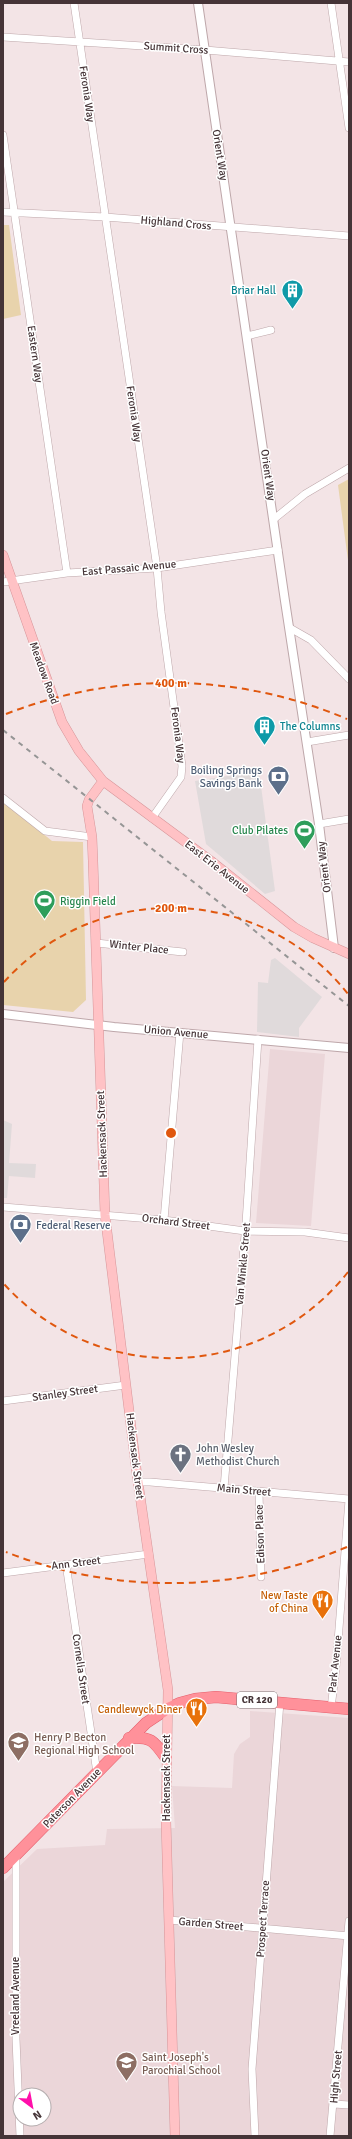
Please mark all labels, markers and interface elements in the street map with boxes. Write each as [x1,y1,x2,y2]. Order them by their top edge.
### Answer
street label: Summit Cross [143,39,209,57]
street label: Feronia Way [77,65,98,124]
street label: Orient Way [210,128,231,182]
street label: Highland Cross [140,213,212,233]
building icon: Briar Hall [279,277,305,310]
place label: Briar Hall [231,284,276,297]
street label: Eastern Way [25,324,46,384]
street label: Feronia Way [124,385,145,444]
street label: Orient Way [258,448,278,502]
street label: East Passaic Avenue [81,557,177,579]
street label: Meadow Road [27,640,61,706]
text: 400 m [155,676,187,691]
street label: Feronia Way [168,706,188,765]
building icon: The Columns [251,713,277,746]
place label: The Columns [280,720,340,733]
bank icon: Boiling Springs Savings Bank [265,763,291,796]
place label: Boiling Springs Savings Bank [190,764,262,790]
sports icon: Club Pilates [291,817,317,850]
place label: Club Pilates [232,824,288,837]
street label: East Erie Avenue [182,838,252,896]
street label: Orient Way [314,840,334,893]
sports icon: Riggin Field [31,888,57,921]
place label: Riggin Field [60,895,116,908]
text: 200 m [155,901,187,916]
street label: Winter Place [109,937,169,957]
street label: Union Avenue [143,1023,209,1041]
street label: Hackensack Street [94,1090,110,1178]
centre of rings [164,1126,178,1140]
street label: Orchard Street [141,1211,211,1233]
bank icon: Federal Reserve [7,1212,33,1245]
place label: Federal Reserve [36,1219,110,1232]
street label: Van Winkle Street [233,1222,253,1306]
street label: Stanley Street [31,1382,99,1404]
street label: Hackensack Street [123,1412,147,1500]
church icon: John Wesley Methodist Church [167,1441,193,1474]
place label: John Wesley Methodist Church [196,1442,279,1468]
street label: Main Street [216,1481,272,1499]
street label: Edison Place [252,1504,268,1564]
street label: Ann Street [50,1553,102,1572]
restaurant icon: New Taste of China [310,1588,336,1621]
place label: New Taste of China [261,1589,308,1615]
street label: Cornelia Street [70,1633,92,1705]
street label: Park Avenue [326,1634,344,1694]
road number: CR 120 [237,1692,277,1708]
restaurant icon: Candlewyck Diner [184,1696,210,1729]
place label: Candlewyck Diner [98,1703,182,1716]
school or university icon: Henry P Becton Regional High School [6,1730,32,1763]
place label: Henry P Becton Regional High School [34,1731,134,1757]
street label: Hackensack Street [160,1734,173,1822]
street label: Paterson Avenue [40,1765,104,1831]
street label: Prospect Terrace [254,1880,272,1958]
street label: Garden Street [178,1915,244,1933]
street label: Vreeland Avenue [9,1957,22,2035]
school or university icon: Saint Joseph's Parochial School [114,2050,140,2083]
street label: High Street [327,2050,345,2104]
place label: Saint Joseph's Parochial School [142,2051,220,2077]
north arrow [12,2087,52,2127]
text: N [30,2108,44,2123]

